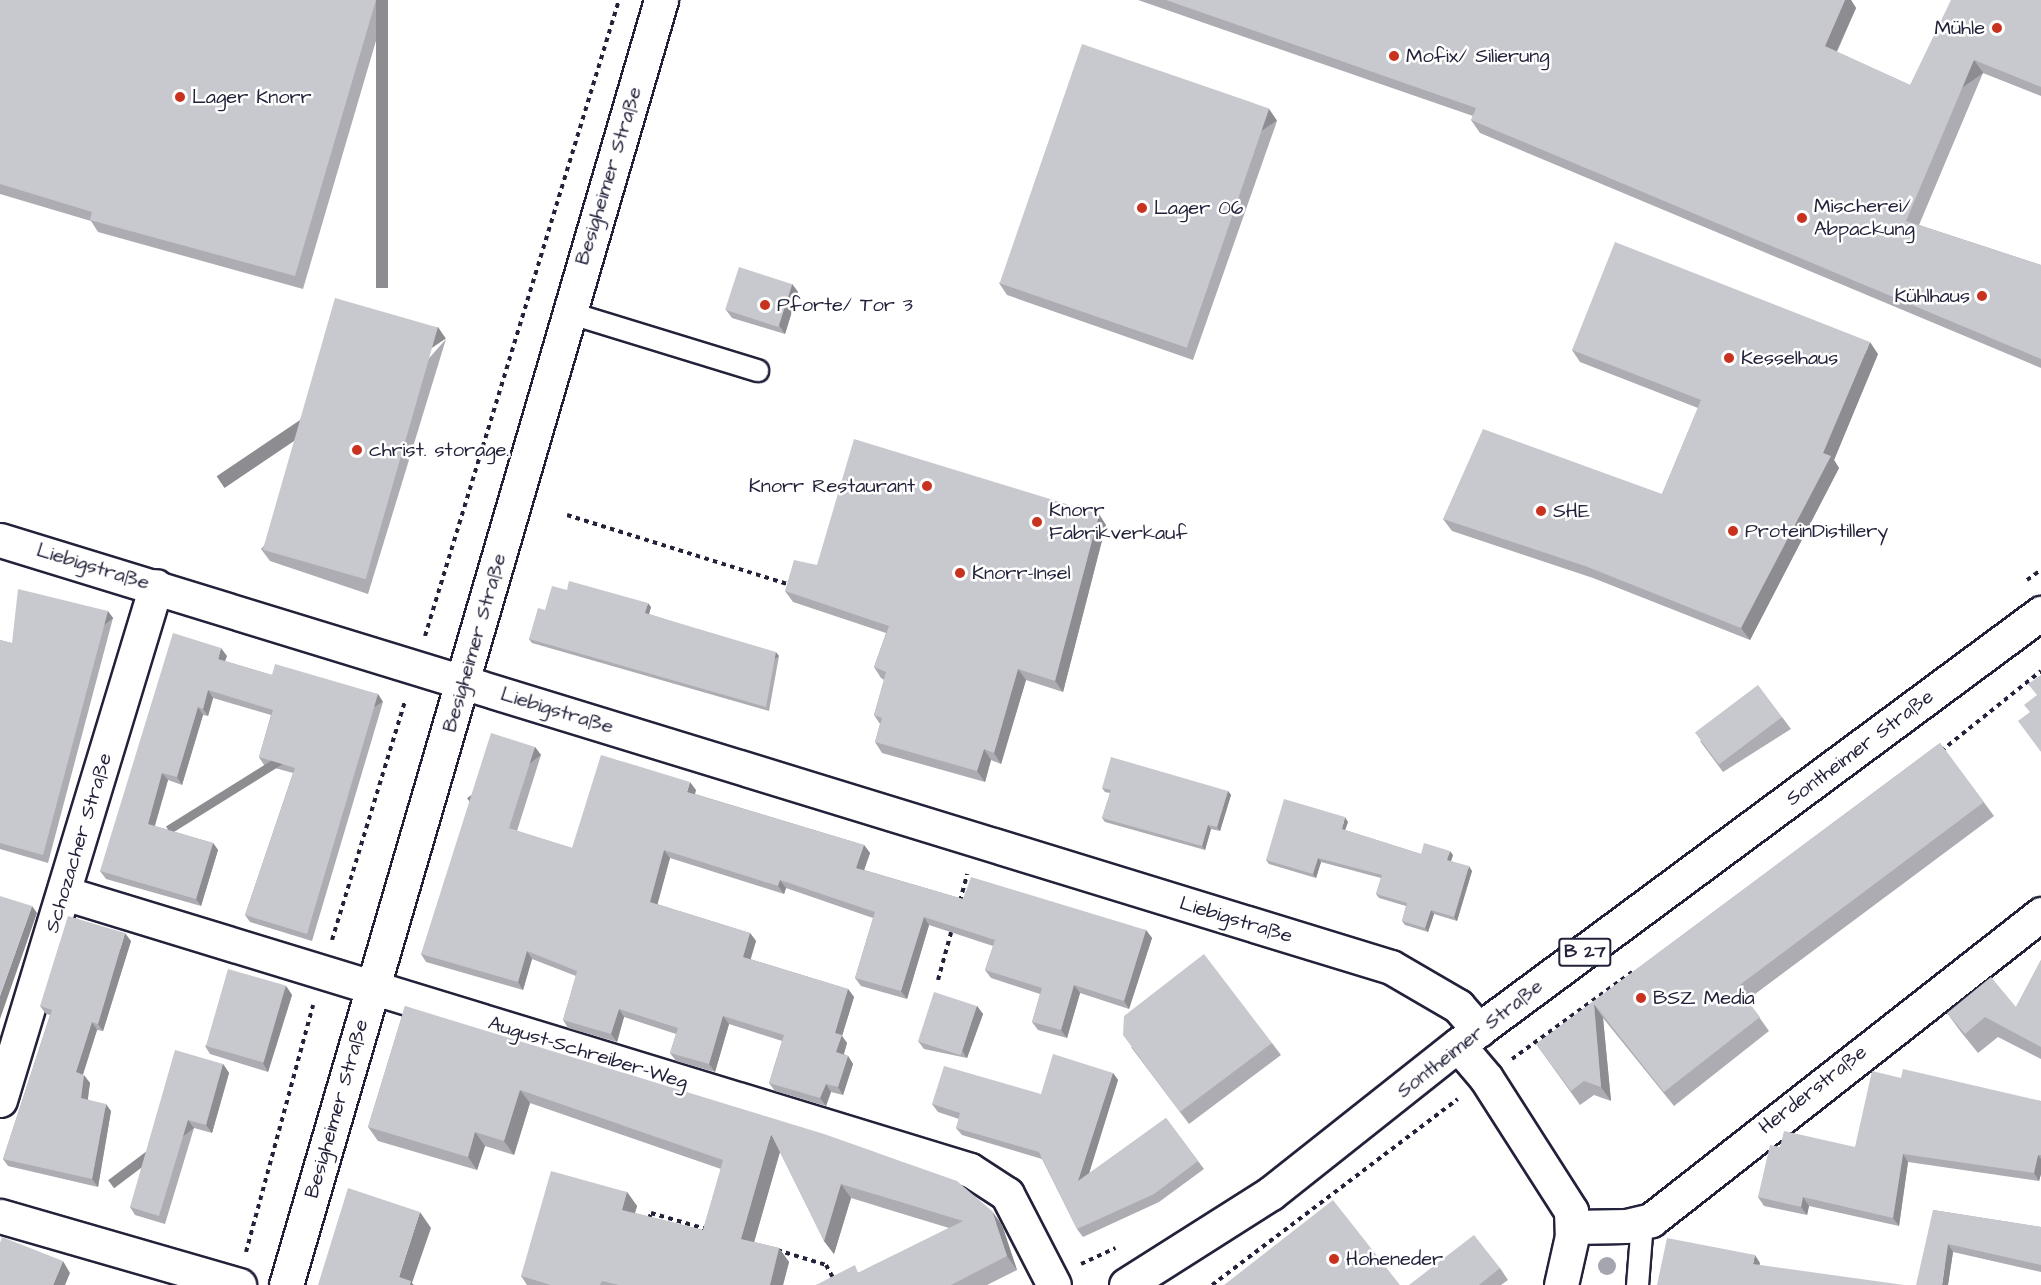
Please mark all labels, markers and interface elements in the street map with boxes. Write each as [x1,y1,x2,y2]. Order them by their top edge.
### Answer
place label: Mühle [1934,16,1985,40]
marker: Mühle [1990,21,2004,35]
place label: Mofix/ Silierung [1406,44,1550,68]
marker: Mofix/ Silierung [1387,49,1401,63]
street label: Besigheimer Straße [571,84,647,268]
place label: Lager Knorr [192,85,312,109]
marker: Lager Knorr [173,90,187,104]
place label: Mischerei/ Abpackung [1814,195,1915,242]
place label: Lager 06 [1154,196,1243,220]
marker: Lager 06 [1135,201,1149,215]
marker: Mischerei/ Abpackung [1795,211,1809,225]
place label: Kühlhaus [1894,284,1970,308]
marker: Kühlhaus [1975,289,1989,303]
place label: Pforte/ Tor 3 [777,293,913,317]
marker: Pforte/ Tor 3 [758,298,772,312]
place label: Kesselhaus [1741,346,1838,370]
marker: Kesselhaus [1722,351,1736,365]
place label: christ. storage. [369,438,509,462]
marker: christ. storage. [350,443,364,457]
place label: Knorr Restaurant [749,474,915,498]
marker: Knorr Restaurant [920,479,934,493]
place label: Knorr Fabrikverkauf [1049,498,1187,545]
place label: SHE [1553,499,1590,523]
marker: SHE [1534,504,1548,518]
marker: Knorr Fabrikverkauf [1030,515,1044,529]
place label: ProteinDistillery [1745,519,1888,543]
marker: ProteinDistillery [1726,524,1740,538]
street label: Liebigstraße [34,538,152,596]
street label: Besigheimer Straße [438,551,512,735]
place label: Knorr-Insel [972,561,1071,585]
marker: Knorr-Insel [953,566,967,580]
street label: Liebigstraße [498,682,616,740]
street label: Sontheimer Straße [1781,685,1939,811]
street label: Schozacher Straße [40,750,118,936]
street label: Liebigstraße [1177,891,1295,949]
road number: B 27 [1558,937,1612,967]
street label: Sontheimer Straße [1392,975,1548,1103]
place label: BSZ Media [1653,986,1755,1010]
marker: BSZ Media [1634,991,1648,1005]
street label: August-Schreiber-Weg [485,1011,691,1095]
street label: Besigheimer Straße [300,1017,374,1201]
street label: Herderstraße [1754,1040,1872,1140]
place label: Hoheneder [1346,1247,1443,1271]
marker: Hoheneder [1327,1252,1341,1266]

